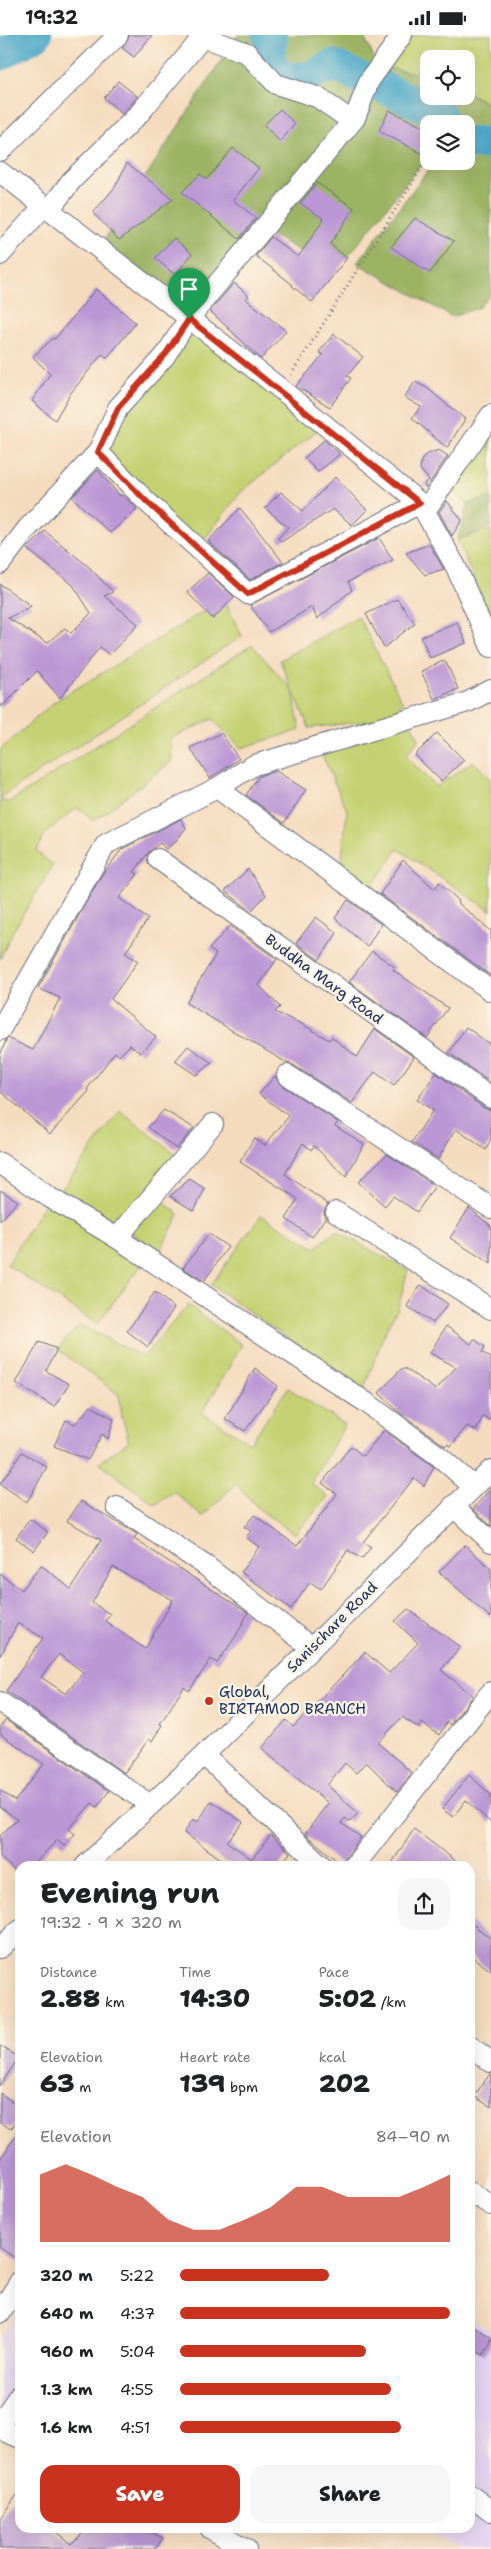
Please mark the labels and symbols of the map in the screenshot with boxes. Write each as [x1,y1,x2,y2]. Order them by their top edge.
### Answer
pin [168,268,210,319]
street label: Buddha Marg Road [261,929,388,1029]
street label: Sanischare Road [282,1577,382,1677]
place label: Global, BIRTAMOD BRANCH [219,1682,366,1719]
marker: Global, BIRTAMOD BRANCH [203,1695,215,1707]

